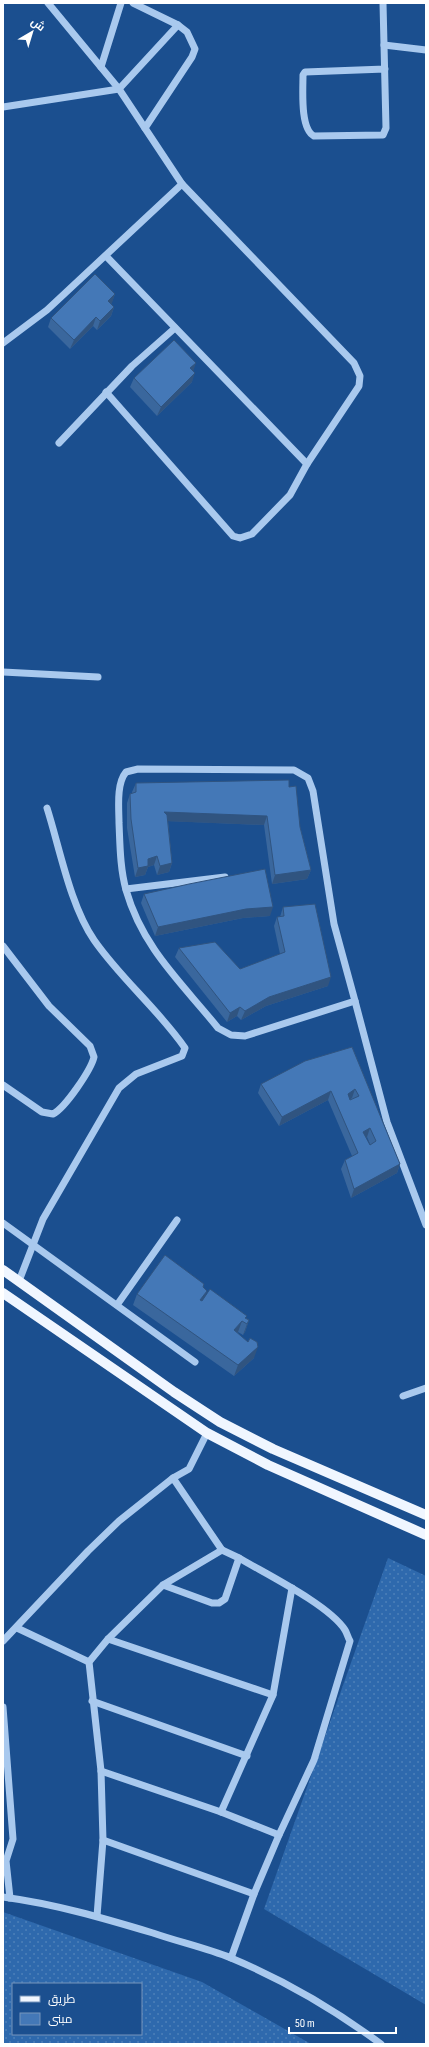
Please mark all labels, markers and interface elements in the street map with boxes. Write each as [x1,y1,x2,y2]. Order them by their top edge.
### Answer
north arrow [12,12,52,52]
text: ش [28,15,47,34]
legend [12,1983,142,2035]
text: طريق [48,1992,76,2007]
scale bar [289,2009,396,2035]
text: مبنى [48,2012,73,2027]
text: 50 m [295,2016,315,2031]

